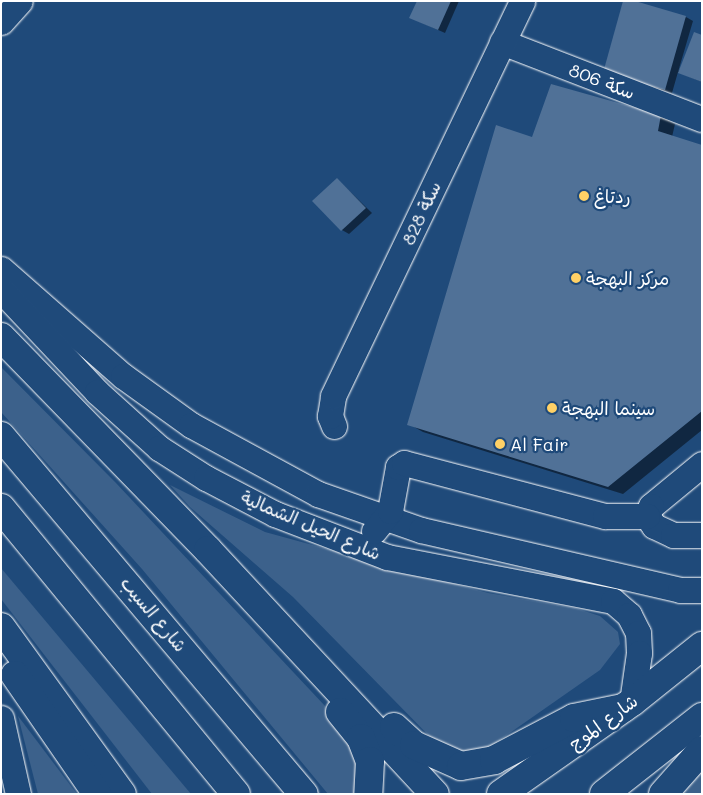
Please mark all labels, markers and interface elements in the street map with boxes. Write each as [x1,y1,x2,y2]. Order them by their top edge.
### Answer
street label: سكة 806 [566,59,638,103]
street label: سكة 828 [397,178,445,248]
place label: ردتاغ [594,185,630,207]
marker: ردتاغ [578,190,590,202]
place label: مركز البهجة [586,267,669,289]
marker: مركز البهجة [570,272,582,284]
place label: سينما البهجة [562,397,655,419]
marker: سينما البهجة [546,402,558,414]
place label: Al Fair [510,433,569,455]
marker: Al Fair [494,438,506,450]
street label: شارع الحيل الشمالية [238,486,384,564]
street label: شارع السيب [116,572,192,656]
street label: شارع الموج [564,690,642,754]

